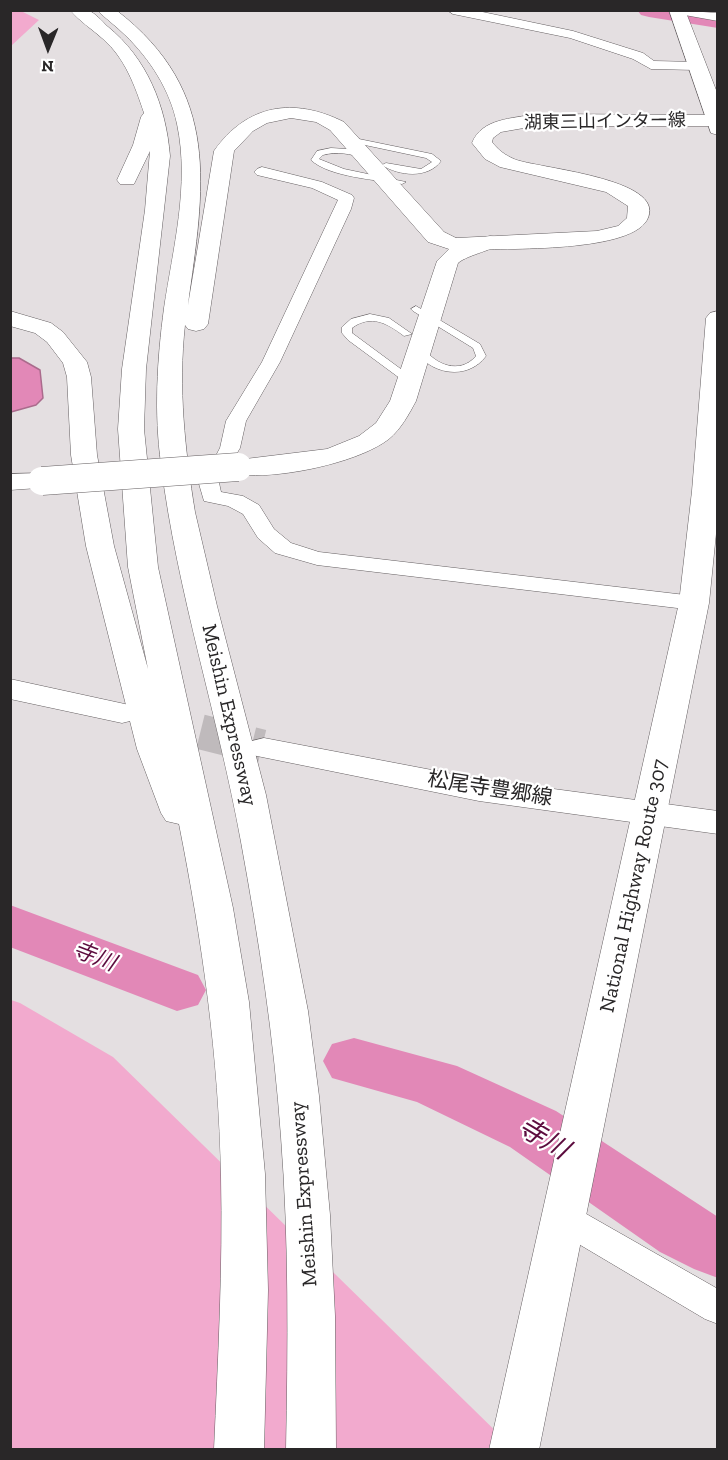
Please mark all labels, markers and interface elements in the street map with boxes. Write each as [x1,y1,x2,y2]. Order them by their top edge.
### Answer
north arrow [18,18,78,78]
text: N [41,57,54,76]
street label: 湖東三山インター線 [524,110,686,134]
street label: Meishin Expressway [196,622,262,808]
street label: National Highway Route 307 [595,757,673,1015]
street label: 松尾寺豊郷線 [426,767,554,811]
water label: 寺川 [69,937,119,977]
street label: Meishin Expressway [285,1100,323,1288]
water label: 寺川 [512,1111,574,1167]

